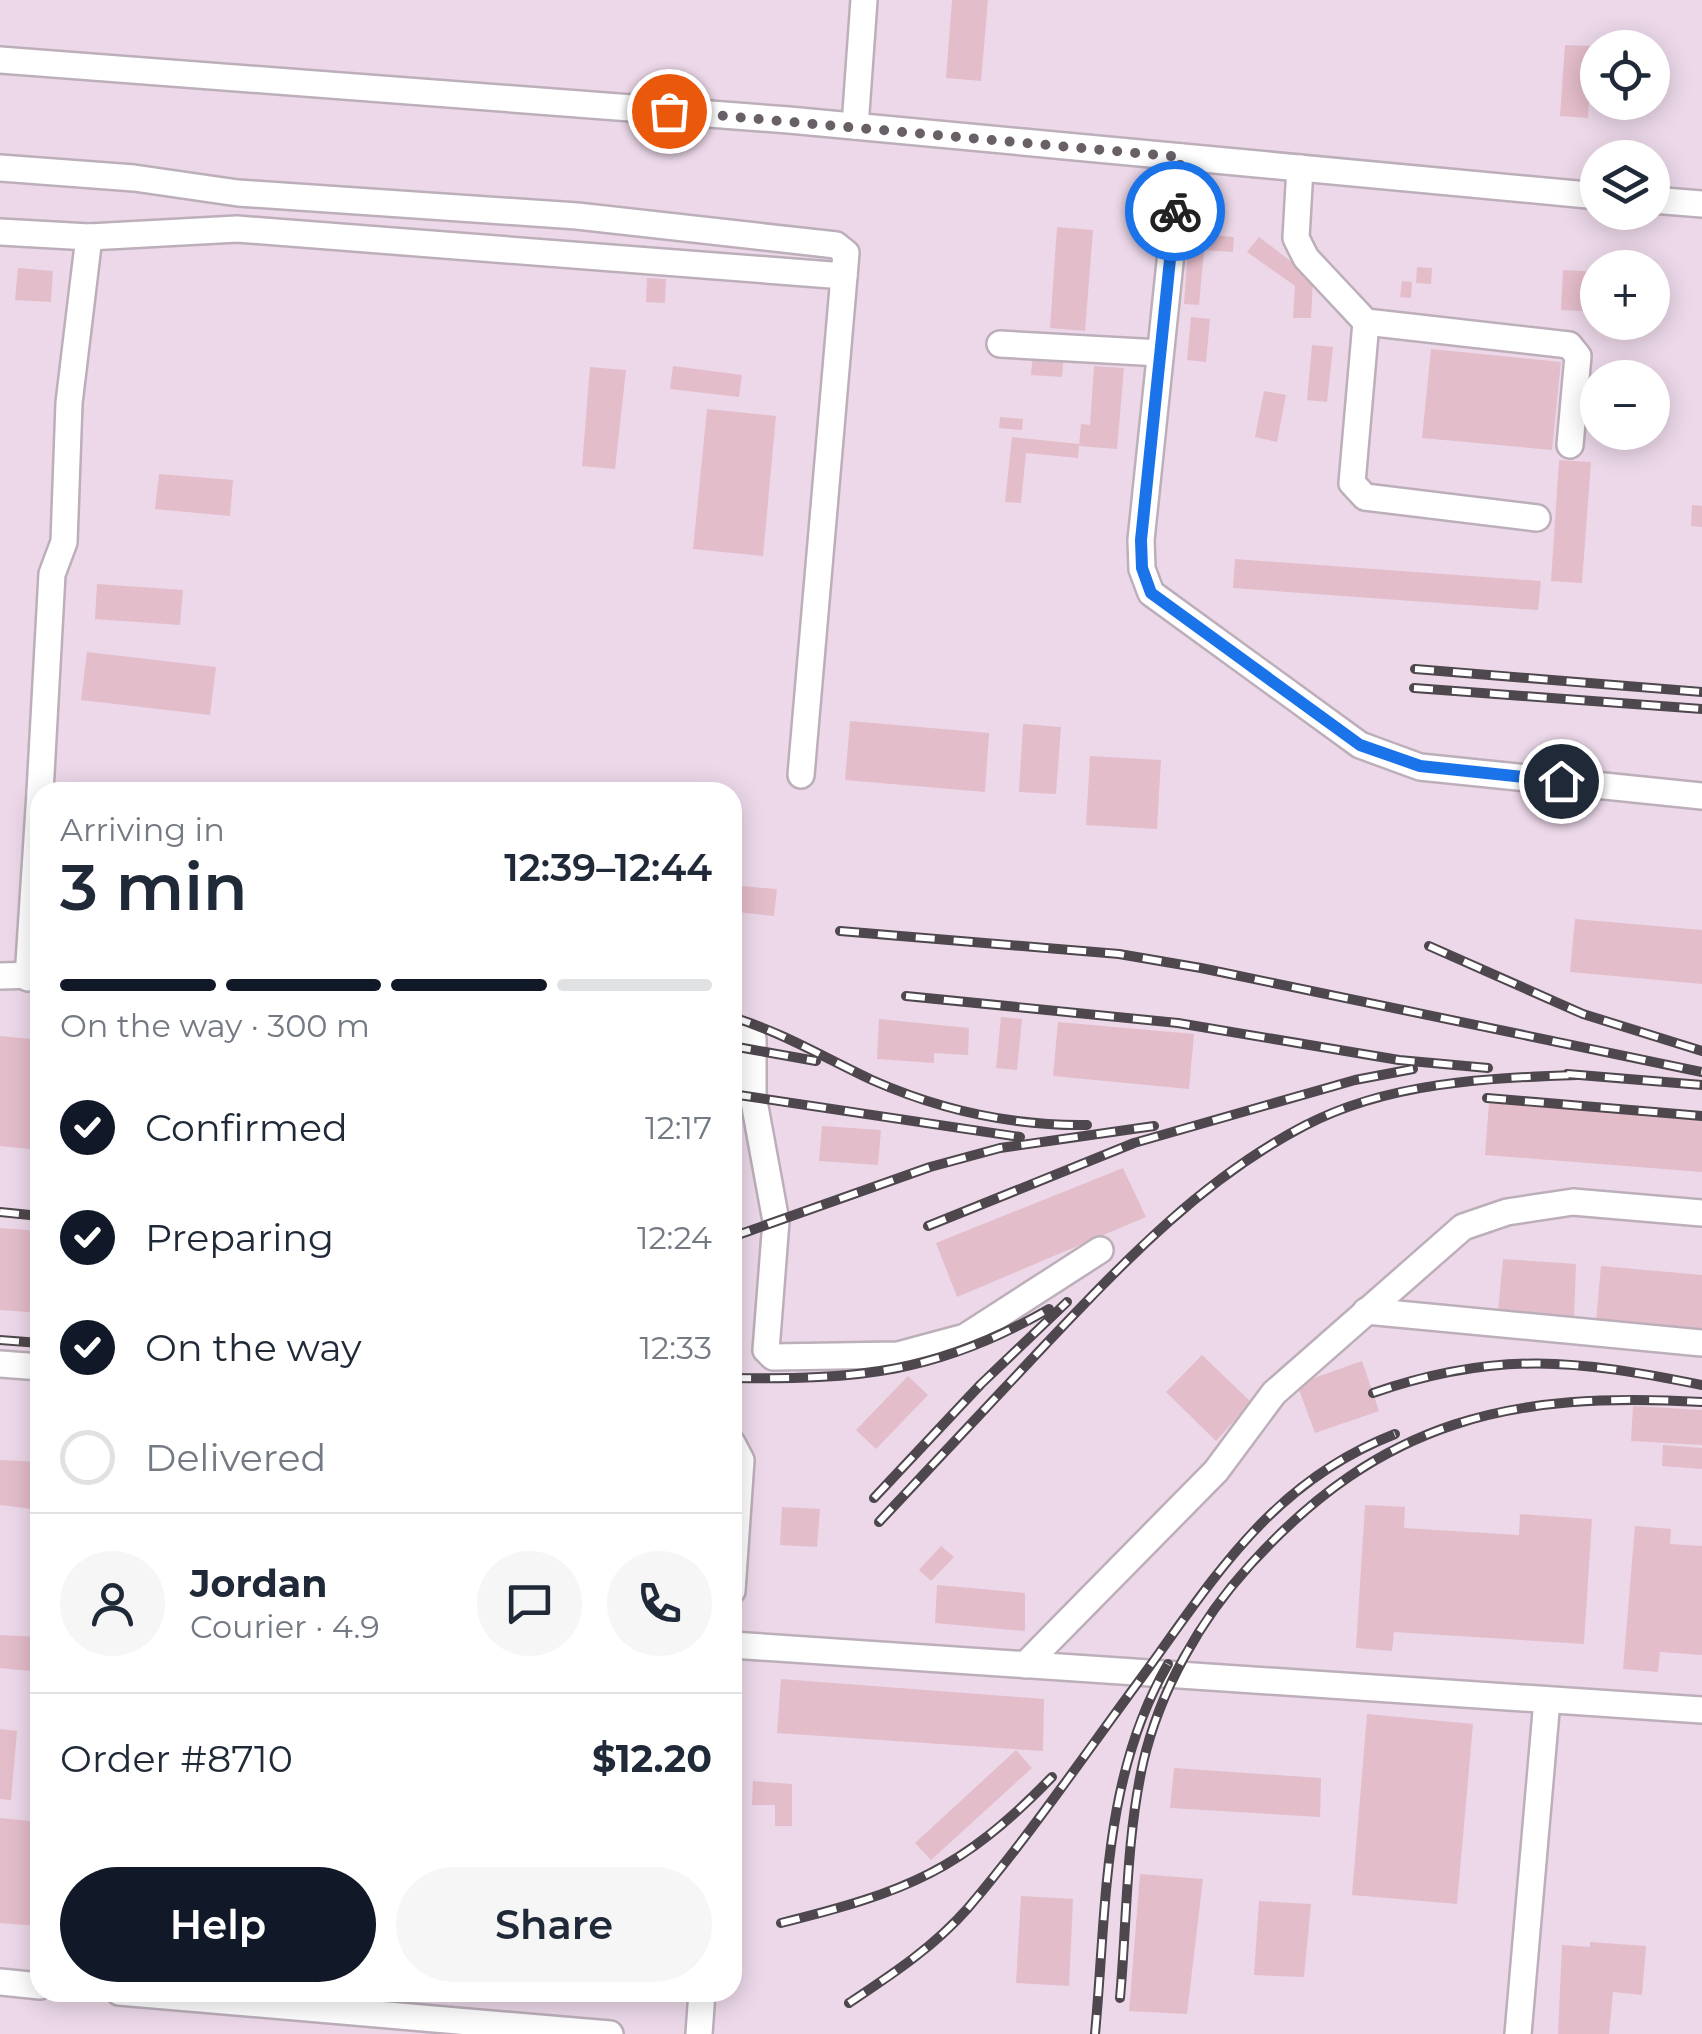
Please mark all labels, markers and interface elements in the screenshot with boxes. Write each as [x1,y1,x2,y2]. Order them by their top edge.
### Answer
map controls [1580,30,1670,450]
button: locate [1580,30,1670,120]
pin [627,69,712,154]
icon: bag [642,84,697,139]
button: layers [1580,140,1670,230]
courier [1125,161,1225,261]
icon: bike [1148,184,1203,239]
button: + [1580,250,1670,340]
button: − [1580,360,1670,450]
pin [1519,739,1604,824]
icon: home [1534,754,1589,809]
text: Arriving in [60,810,225,849]
text: 12:39–12:44 [504,844,712,891]
text: 3 min [60,847,248,926]
text: On the way · 300 m [60,1006,370,1045]
icon: check [60,1100,115,1155]
text: Confirmed [145,1104,348,1151]
text: 12:17 [645,1108,712,1147]
icon: check [60,1210,115,1265]
text: Preparing [145,1214,334,1261]
text: 12:24 [637,1218,712,1257]
icon: check [60,1320,115,1375]
text: On the way [145,1324,362,1371]
text: 12:33 [640,1328,712,1367]
text: Delivered [145,1434,326,1481]
button: person [60,1551,165,1656]
button: chat [477,1551,582,1656]
button: phone [607,1551,712,1656]
text: Jordan [190,1560,328,1607]
text: Courier · 4.9 [190,1607,380,1646]
text: Order #8710 [60,1735,293,1782]
text: $12.20 [592,1735,712,1782]
button: Help [60,1867,376,1982]
button: Share [396,1867,712,1982]

